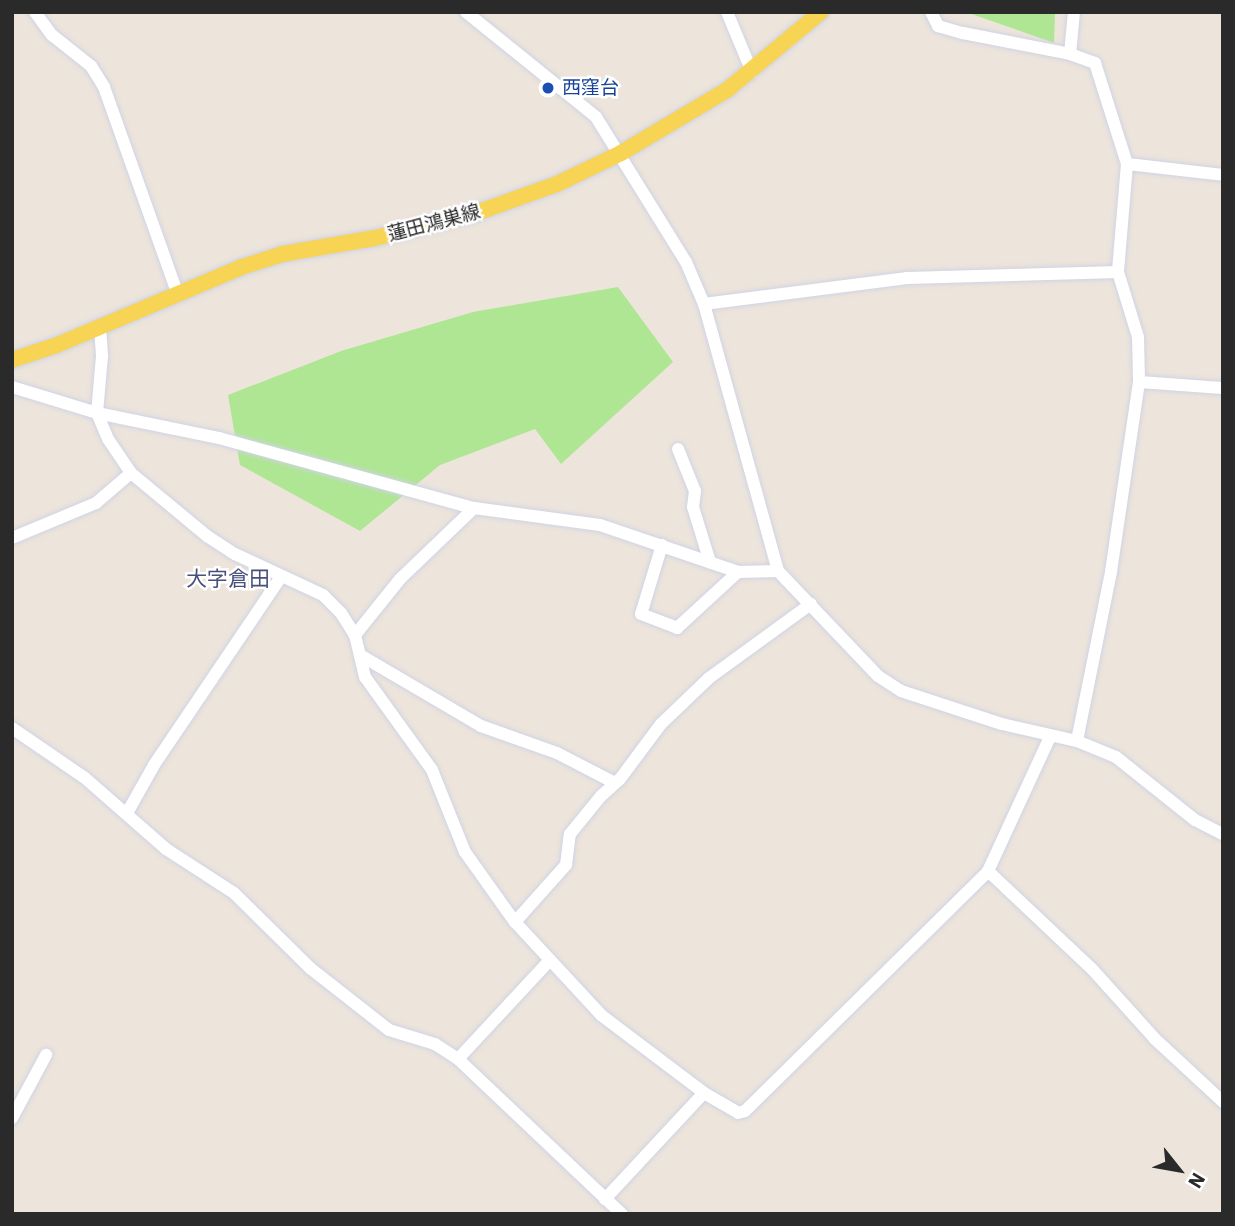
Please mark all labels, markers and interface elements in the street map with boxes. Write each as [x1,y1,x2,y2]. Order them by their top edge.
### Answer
place label: 西窪台 [562,77,619,99]
marker: 西窪台 [540,80,556,96]
street label: 蓮田鴻巣線 [385,200,483,246]
district label: 大字倉田 [186,565,270,591]
north arrow [1144,1135,1214,1205]
text: N [1183,1169,1211,1193]

